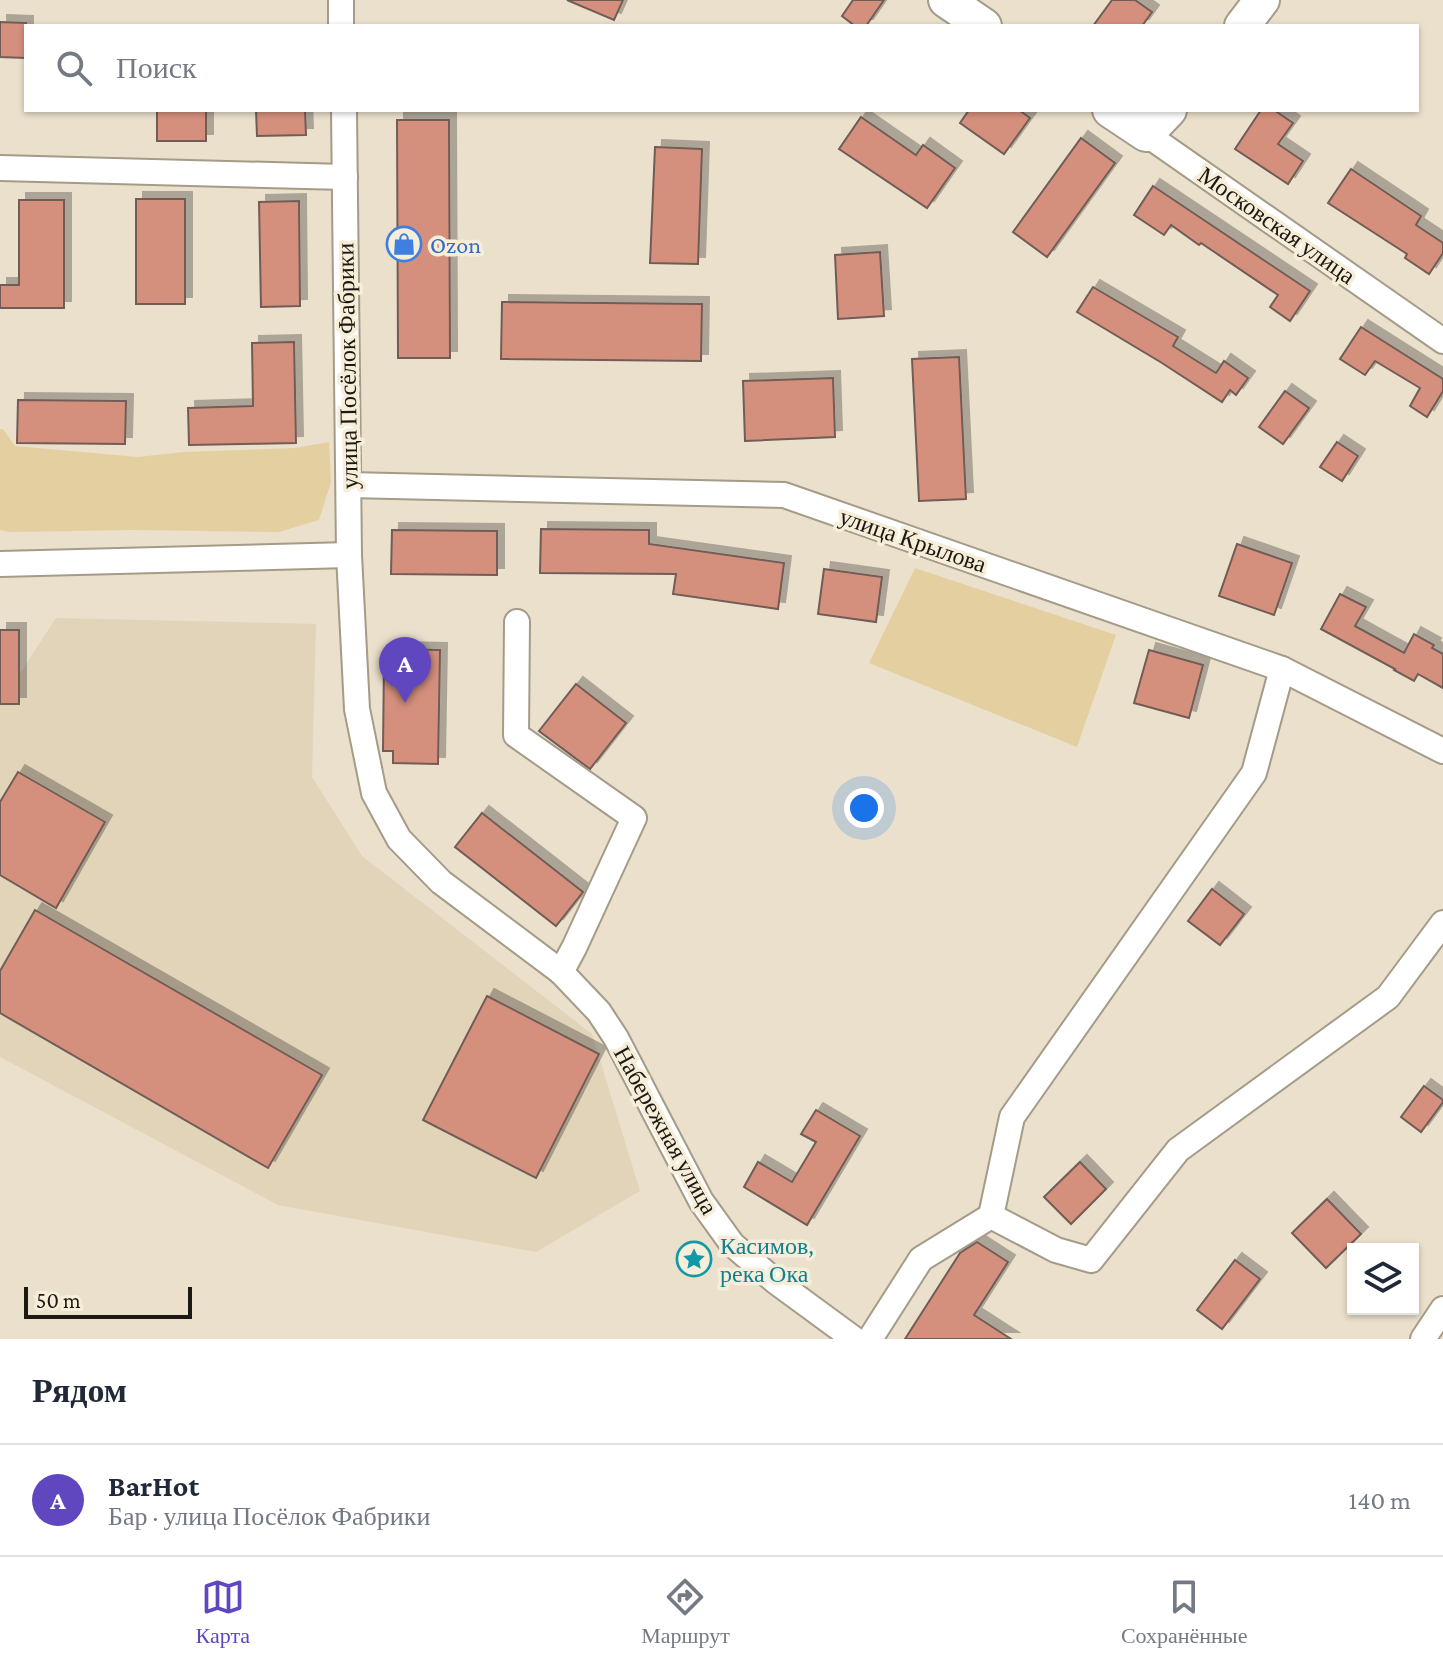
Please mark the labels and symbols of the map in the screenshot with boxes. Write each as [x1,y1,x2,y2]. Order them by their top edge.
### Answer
street label: Московская улица [1193,161,1361,289]
shop icon: Ozon [385,225,423,263]
place label: Ozon [430,231,481,258]
street label: улица Посёлок Фабрики [331,242,363,489]
street label: улица Крылова [836,502,990,578]
pin: A [379,637,431,703]
your location [844,788,884,828]
street label: Набережная улица [609,1041,724,1219]
place label: Касимов, река Ока [720,1232,814,1287]
place icon: Касимов, река Ока [675,1240,713,1278]
scale bar [24,1283,192,1319]

